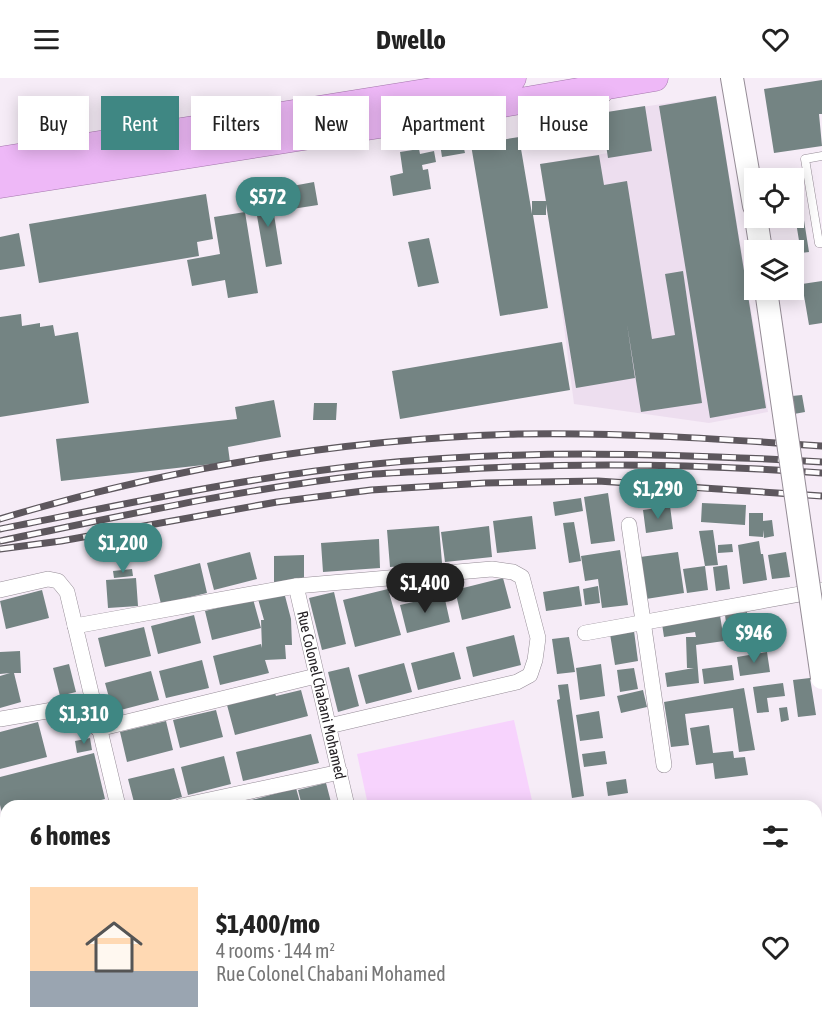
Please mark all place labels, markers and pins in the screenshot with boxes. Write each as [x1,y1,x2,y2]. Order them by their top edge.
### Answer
pin: $572 [232,177,304,228]
pin: $1,290 [609,469,707,520]
pin: $1,200 [74,523,172,574]
pin: $1,400 [376,563,474,614]
pin: $946 [718,613,790,664]
pin: $1,310 [35,694,133,745]

